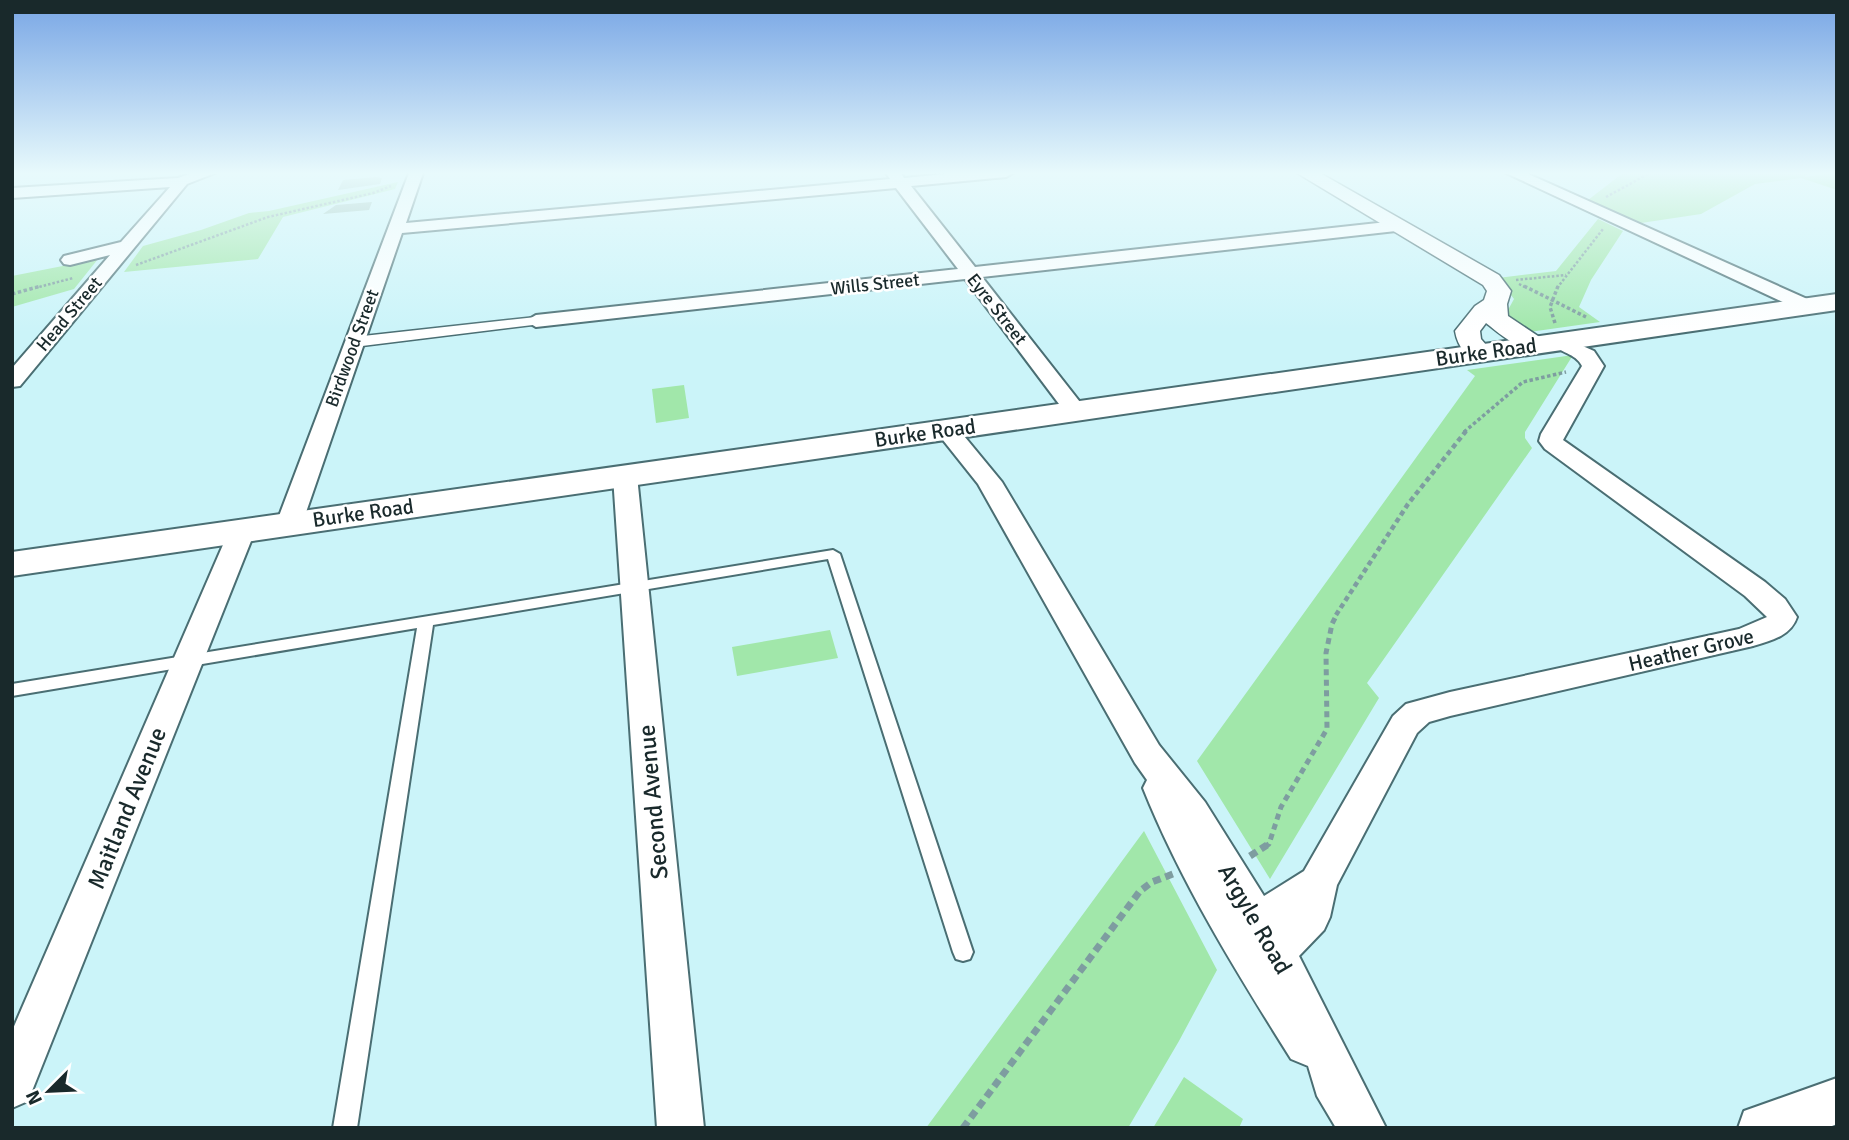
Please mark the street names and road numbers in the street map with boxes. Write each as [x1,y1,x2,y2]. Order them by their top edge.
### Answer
street label: Wills Street [829,268,921,300]
street label: Eyre Street [962,269,1032,349]
street label: Head Street [31,272,107,356]
street label: Birdwood Street [321,286,383,410]
street label: Burke Road [1434,332,1538,372]
street label: Burke Road [873,413,977,453]
street label: Burke Road [311,493,415,533]
street label: Heather Grove [1626,623,1756,677]
street label: Maitland Avenue [81,723,173,893]
street label: Second Avenue [631,723,675,881]
street label: Argyle Road [1211,858,1299,980]

